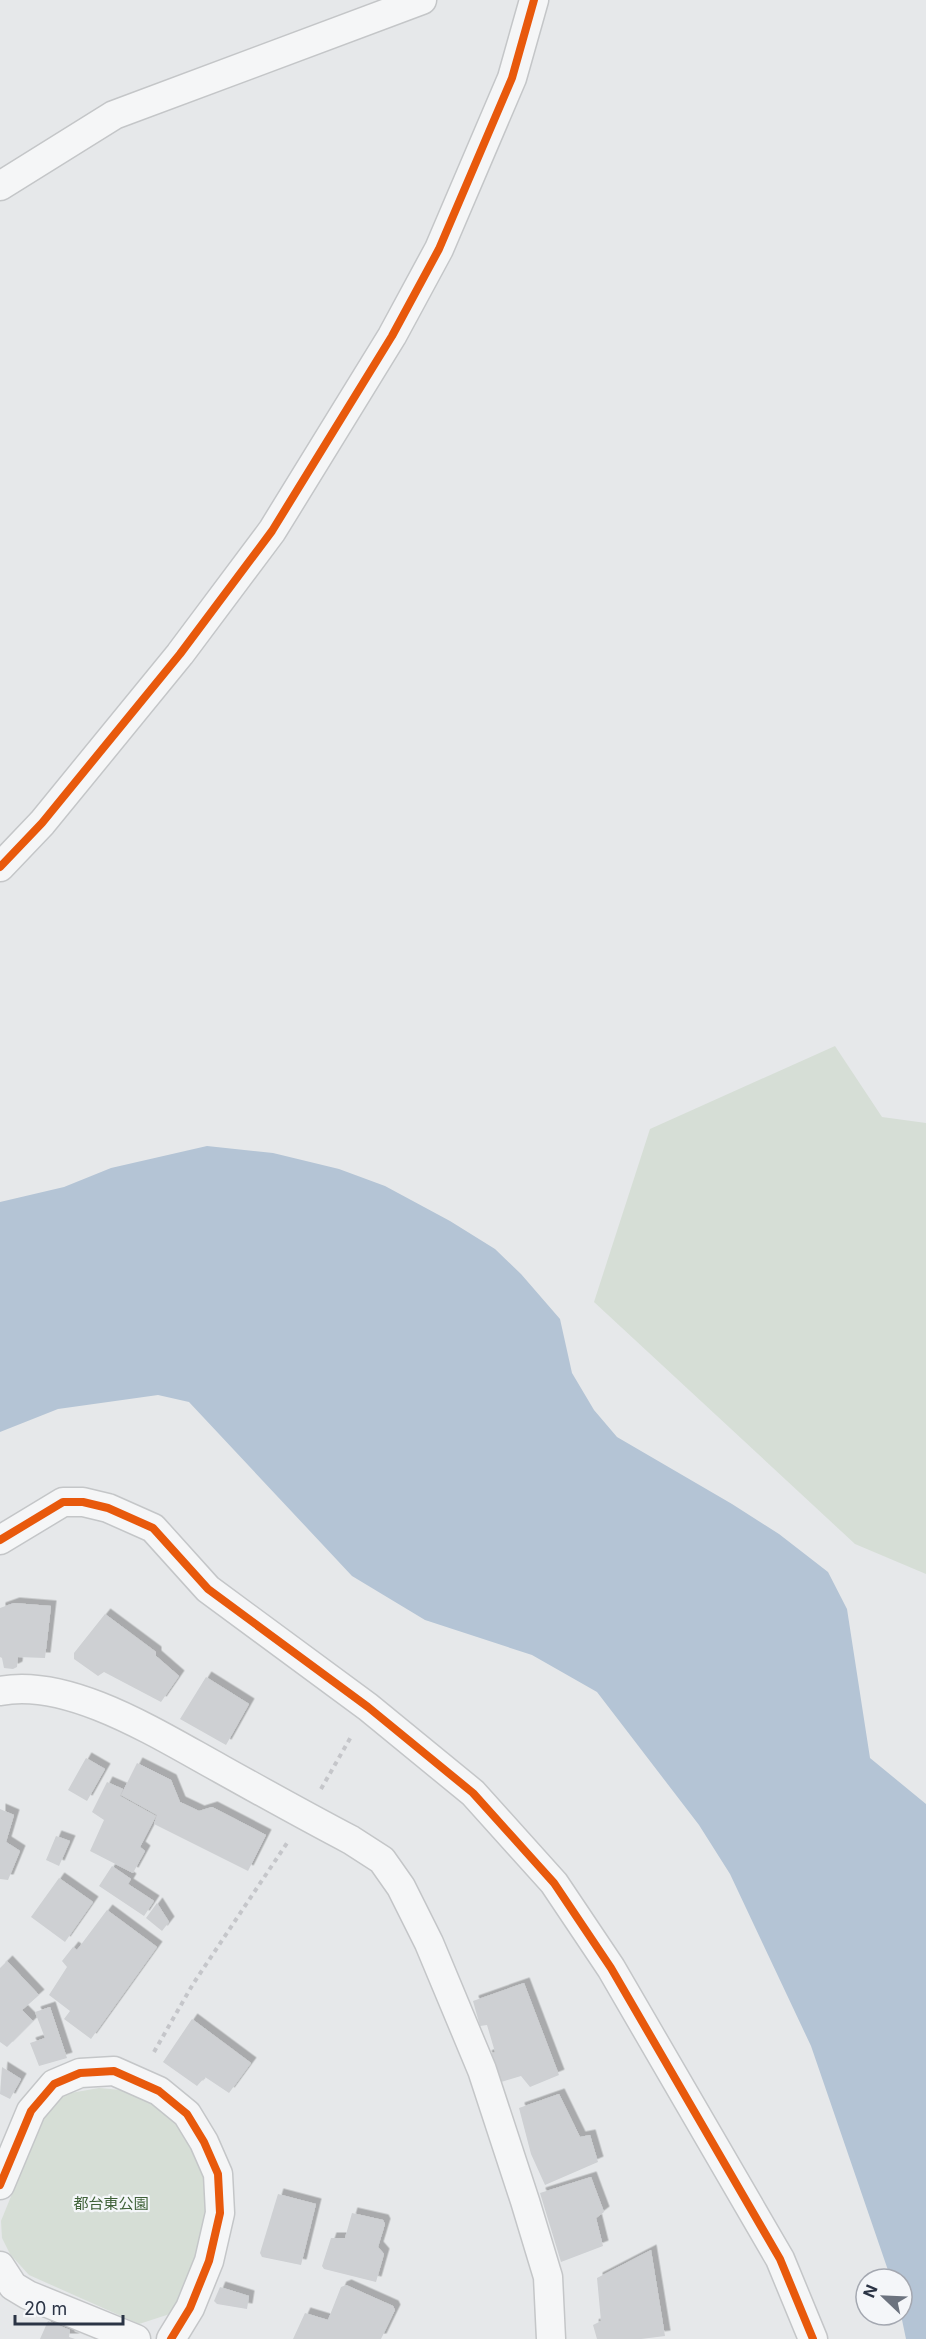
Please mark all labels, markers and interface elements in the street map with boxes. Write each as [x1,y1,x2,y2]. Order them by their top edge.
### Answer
park label: 都台東公園 [73,2194,149,2213]
north arrow [854,2267,914,2327]
text: N [859,2282,882,2301]
scale bar [15,2288,123,2326]
text: 20 m [24,2298,67,2319]

